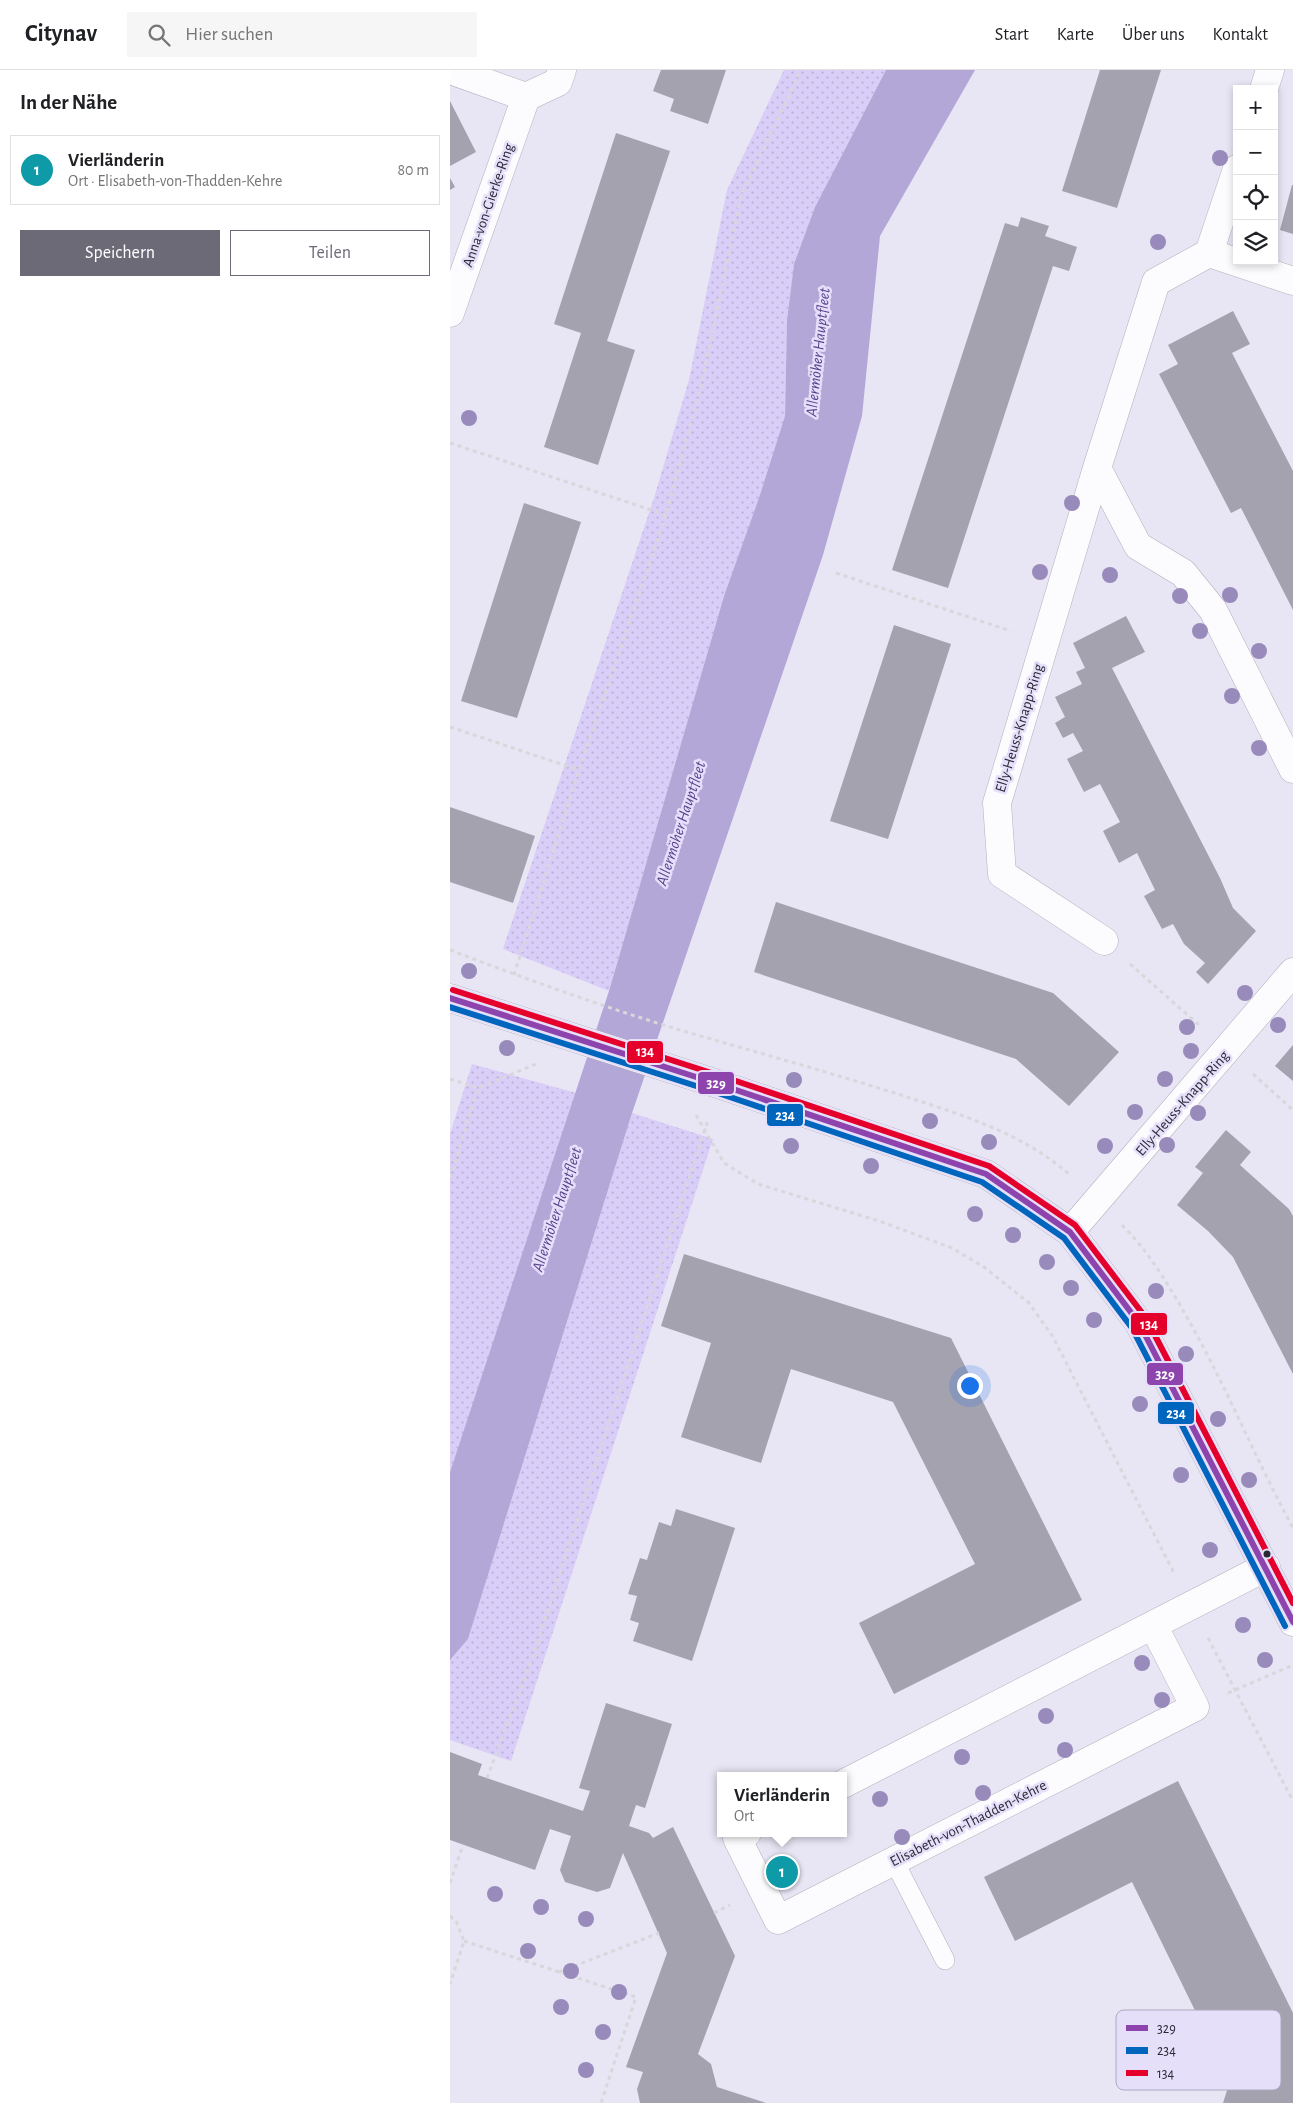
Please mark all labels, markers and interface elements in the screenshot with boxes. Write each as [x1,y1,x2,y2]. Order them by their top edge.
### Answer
search box [127,12,477,57]
icon: search [145,21,173,49]
text: Citynav [25,22,97,46]
text: Hier suchen [185,25,273,44]
text: Start [995,26,1029,44]
text: Karte [1057,26,1094,44]
text: Über uns [1122,26,1185,44]
text: Kontakt [1213,26,1268,44]
map controls [1233,85,1278,265]
button: + [1233,85,1278,130]
text: In der Nähe [20,92,117,113]
button: − [1233,130,1278,175]
street label: Anna-von-Gierke-Ring [460,141,517,269]
text: Vierländerin [68,151,164,170]
text: 1 [34,162,40,178]
text: 80 m [398,162,429,178]
text: Ort · Elisabeth-von-Thadden-Kehre [68,173,282,189]
button: locate [1233,175,1278,220]
button: layers [1233,220,1278,265]
button: Speichern [20,230,220,276]
button: Teilen [230,230,430,276]
water label: Allermöher Hauptfleet [803,286,834,419]
street label: Elly-Heuss-Knapp-Ring [993,661,1046,794]
water label: Allermöher Hauptfleet [653,759,710,889]
line badge: 134 [626,1040,664,1064]
text: 134 [636,1045,654,1059]
street label: Elly-Heuss-Knapp-Ring [1133,1047,1232,1159]
line badge: 329 [697,1071,735,1095]
text: 329 [706,1077,726,1091]
line badge: 234 [766,1103,804,1127]
text: 234 [775,1109,795,1123]
water label: Allermöher Hauptfleet [529,1145,586,1275]
line badge: 134 [1130,1312,1168,1336]
text: 134 [1140,1318,1158,1332]
line badge: 329 [1146,1362,1184,1386]
text: 329 [1155,1368,1175,1382]
your location [957,1373,983,1399]
line badge: 234 [1157,1401,1195,1425]
text: 234 [1166,1407,1186,1421]
unlabelled marker [1262,1549,1272,1559]
popup [717,1772,847,1837]
street label: Elisabeth-von-Thadden-Kehre [888,1777,1049,1870]
text: Vierländerin [734,1786,830,1805]
text: Ort [734,1808,754,1824]
pin: 1 [766,1853,798,1891]
legend [1116,2010,1281,2090]
text: 329 [1157,2022,1176,2036]
text: 234 [1157,2044,1176,2058]
text: 134 [1157,2067,1175,2081]

